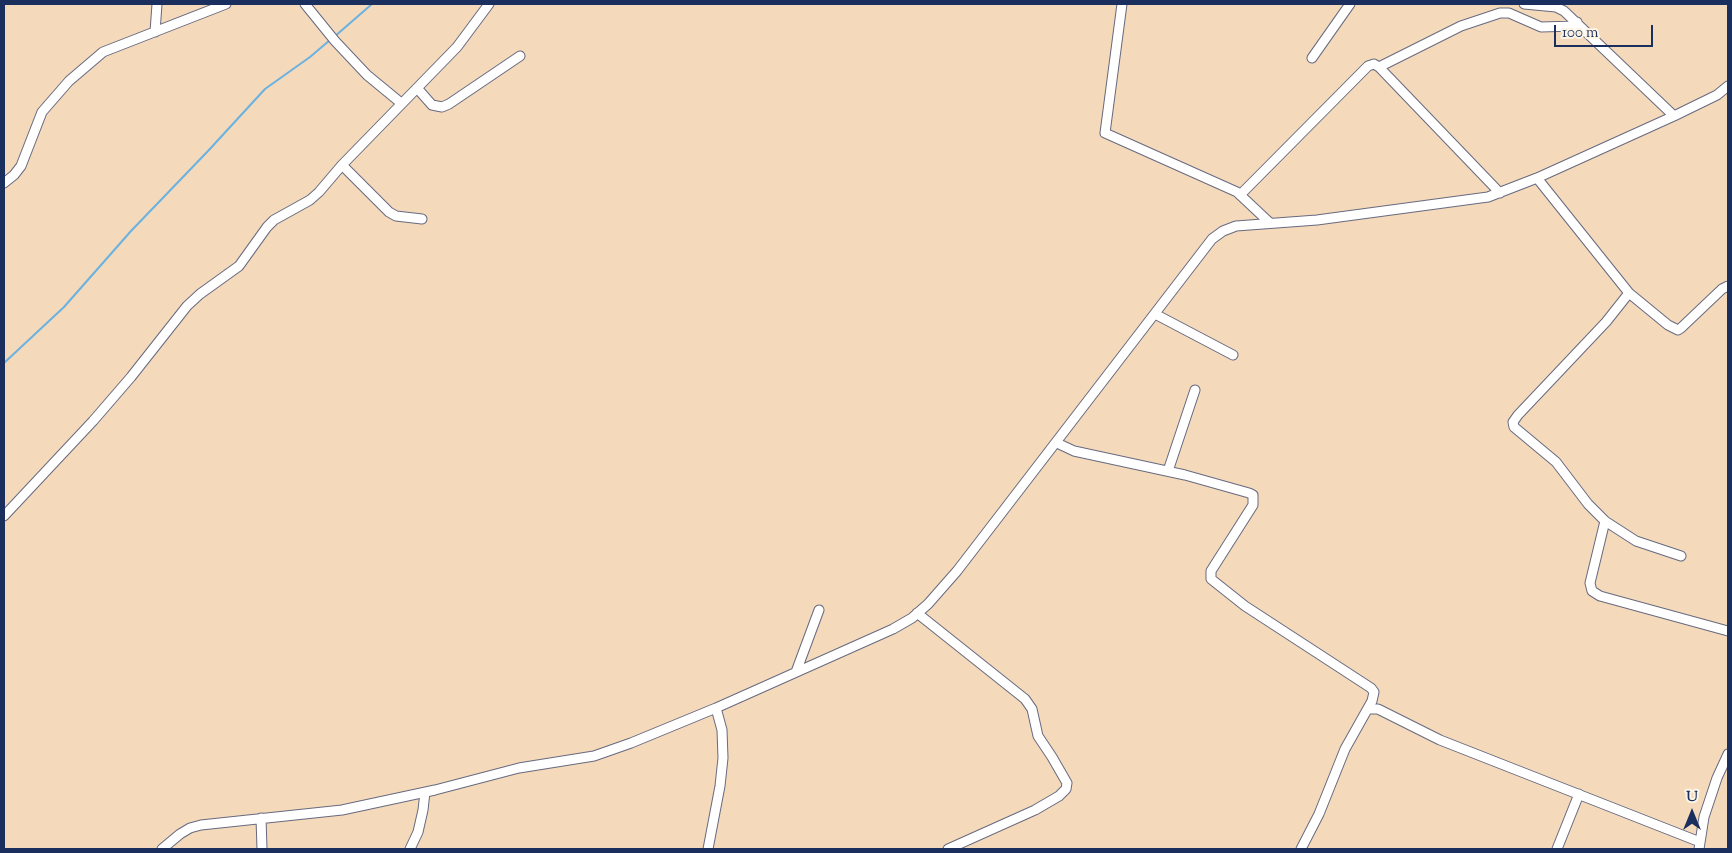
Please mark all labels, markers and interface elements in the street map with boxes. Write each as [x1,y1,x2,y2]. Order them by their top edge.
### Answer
scale bar [1557,15,1656,47]
text: 100 m [1562,23,1598,44]
north arrow [1667,788,1717,838]
text: U [1686,788,1698,808]

